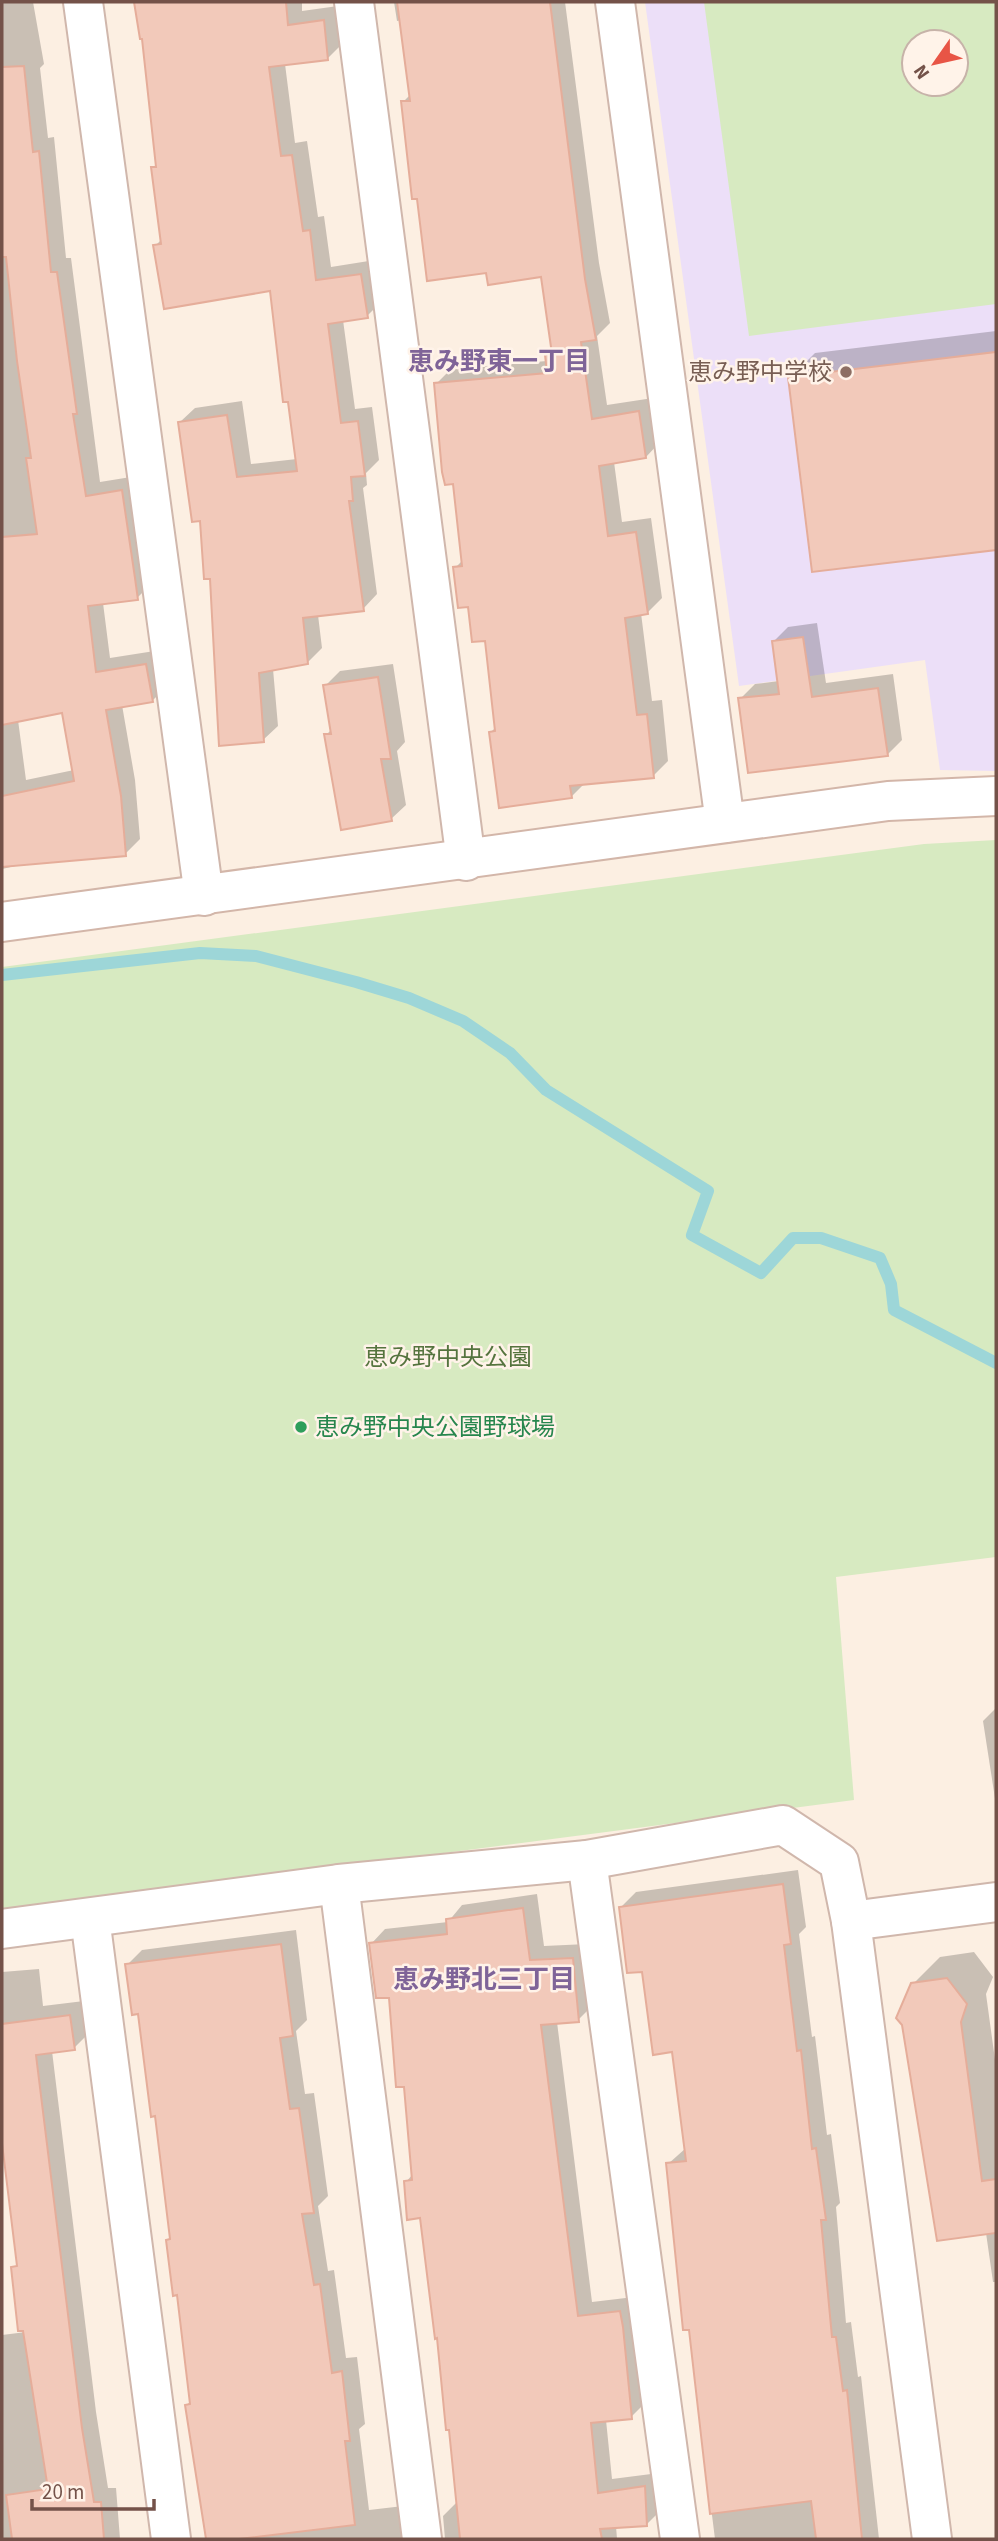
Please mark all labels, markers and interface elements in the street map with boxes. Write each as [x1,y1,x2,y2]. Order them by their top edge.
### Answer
north arrow [900,28,970,98]
text: N [907,59,937,84]
district label: 恵み野東一丁目 [408,343,590,380]
place label: 恵み野中学校 [688,355,832,390]
marker: 恵み野中学校 [838,364,854,380]
park label: 恵み野中央公園 [364,1340,532,1375]
place label: 恵み野中央公園野球場 [315,1410,555,1445]
marker: 恵み野中央公園野球場 [293,1419,309,1435]
district label: 恵み野北三丁目 [393,1961,575,1998]
scale bar [32,2468,154,2512]
text: 20 m [42,2477,84,2507]

